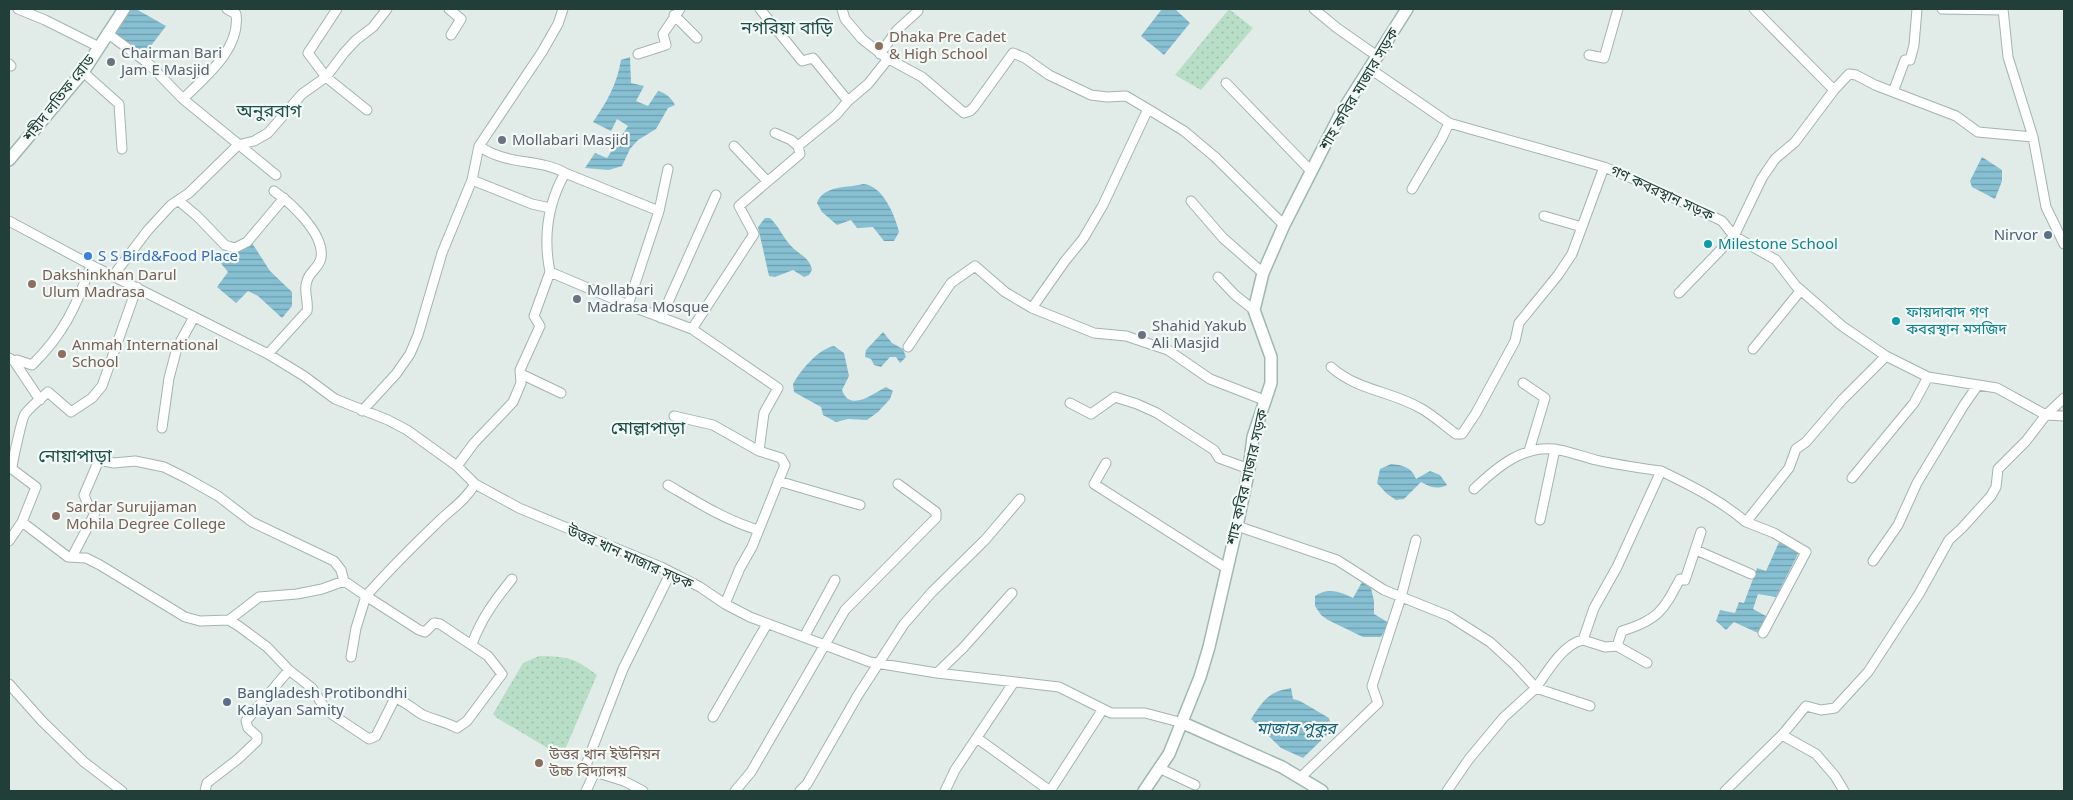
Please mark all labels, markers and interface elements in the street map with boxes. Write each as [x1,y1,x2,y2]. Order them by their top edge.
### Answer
district label: নগরিয়া বাড়ি [740,15,833,39]
street label: শাহ কবির মাজার সড়ক [1313,23,1403,154]
place label: Dhaka Pre Cadet & High School [889,26,1007,63]
marker: Dhaka Pre Cadet & High School [873,40,885,52]
place label: Chairman Bari Jam E Masjid [119,42,222,79]
street label: শহীদ লতিফ রোড [17,49,99,146]
marker: Chairman Bari Jam E Masjid [105,56,117,68]
district label: অনুরবাগ [236,98,302,122]
place label: Mollabari Masjid [512,129,629,149]
marker: Mollabari Masjid [496,134,508,146]
street label: গণ কবরস্থান সড়ক [1607,159,1718,225]
place label: Nirvor [1994,224,2038,244]
marker: Nirvor [2042,229,2054,241]
place label: Milestone School [1718,233,1838,253]
marker: Milestone School [1702,238,1714,250]
place label: S S Bird&Food Place [98,245,238,265]
marker: S S Bird&Food Place [82,250,94,262]
place label: Dakshinkhan Darul Ulum Madrasa [42,264,177,301]
marker: Dakshinkhan Darul Ulum Madrasa [26,278,38,290]
place label: Mollabari Madrasa Mosque [587,279,709,316]
marker: Mollabari Madrasa Mosque [571,293,583,305]
place label: ফায়দাবাদ গণ কবরস্থান মসজিদ [1905,301,2007,338]
place label: Shahid Yakub Ali Masjid [1152,315,1247,352]
marker: ফায়দাবাদ গণ কবরস্থান মসজিদ [1890,315,1902,327]
marker: Shahid Yakub Ali Masjid [1136,329,1148,341]
place label: Anmah International School [72,334,219,371]
marker: Anmah International School [56,348,68,360]
street label: শাহ কবির মাজার সড়ক [1220,406,1272,548]
district label: মোল্লাপাড়া [611,415,685,439]
district label: নোয়াপাড়া [38,443,112,467]
place label: Sardar Surujjaman Mohila Degree College [66,496,226,533]
marker: Sardar Surujjaman Mohila Degree College [50,510,62,522]
street label: উত্তর খান মাজার সড়ক [563,519,697,593]
place label: Bangladesh Protibondhi Kalayan Samity [237,682,407,719]
marker: Bangladesh Protibondhi Kalayan Samity [221,696,233,708]
water label: মাজার পুকুর [1256,717,1339,739]
place label: উত্তর খান ইউনিয়ন উচ্চ বিদ্যালয় [548,743,661,780]
marker: উত্তর খান ইউনিয়ন উচ্চ বিদ্যালয় [533,757,545,769]

